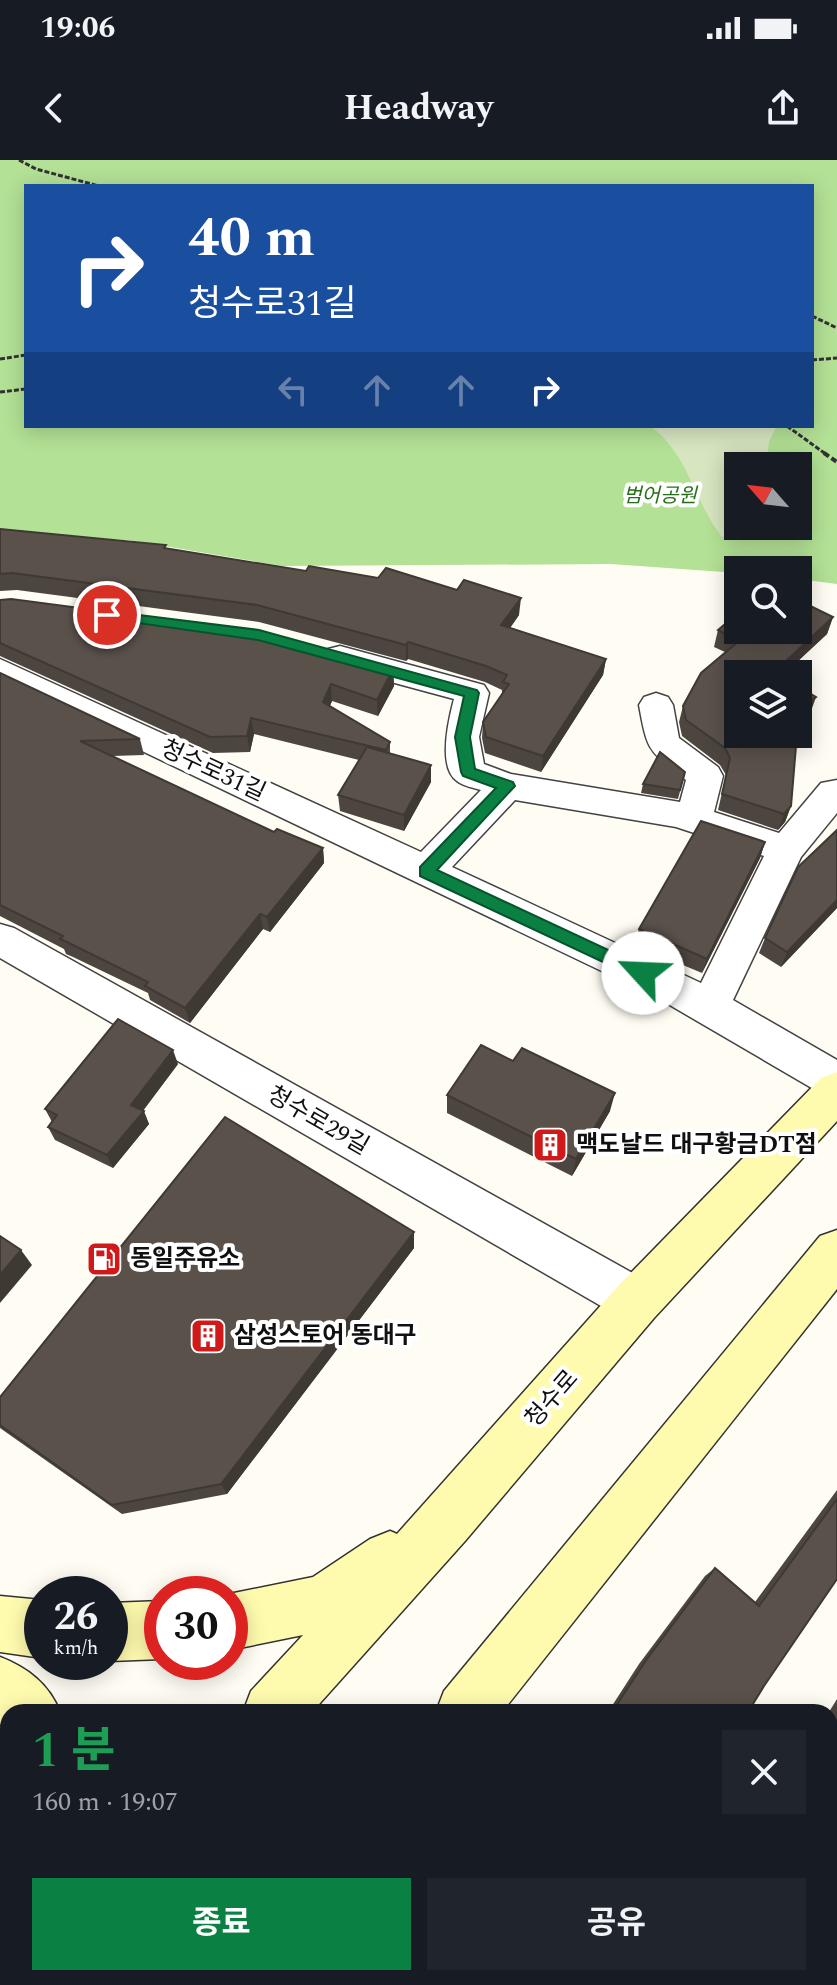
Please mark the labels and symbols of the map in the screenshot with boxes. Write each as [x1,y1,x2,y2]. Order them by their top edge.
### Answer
north arrow [724,452,812,540]
park label: 범어공원 [623,481,698,511]
pin [73,581,141,649]
street label: 청수로31길 [154,731,272,811]
position arrow [601,931,685,1015]
street label: 청수로29길 [260,1077,376,1165]
building icon: 맥도날드 대구황금DT점 [531,1126,569,1164]
place label: 맥도날드 대구황금DT점 [576,1127,817,1163]
fuel station icon: 동일주유소 [85,1240,123,1278]
place label: 동일주유소 [130,1241,240,1277]
building icon: 삼성스토어 동대구 [189,1317,227,1355]
place label: 삼성스토어 동대구 [234,1318,417,1354]
street label: 청수로 [517,1362,587,1436]
speed limit sign: 30 [144,1576,248,1680]

